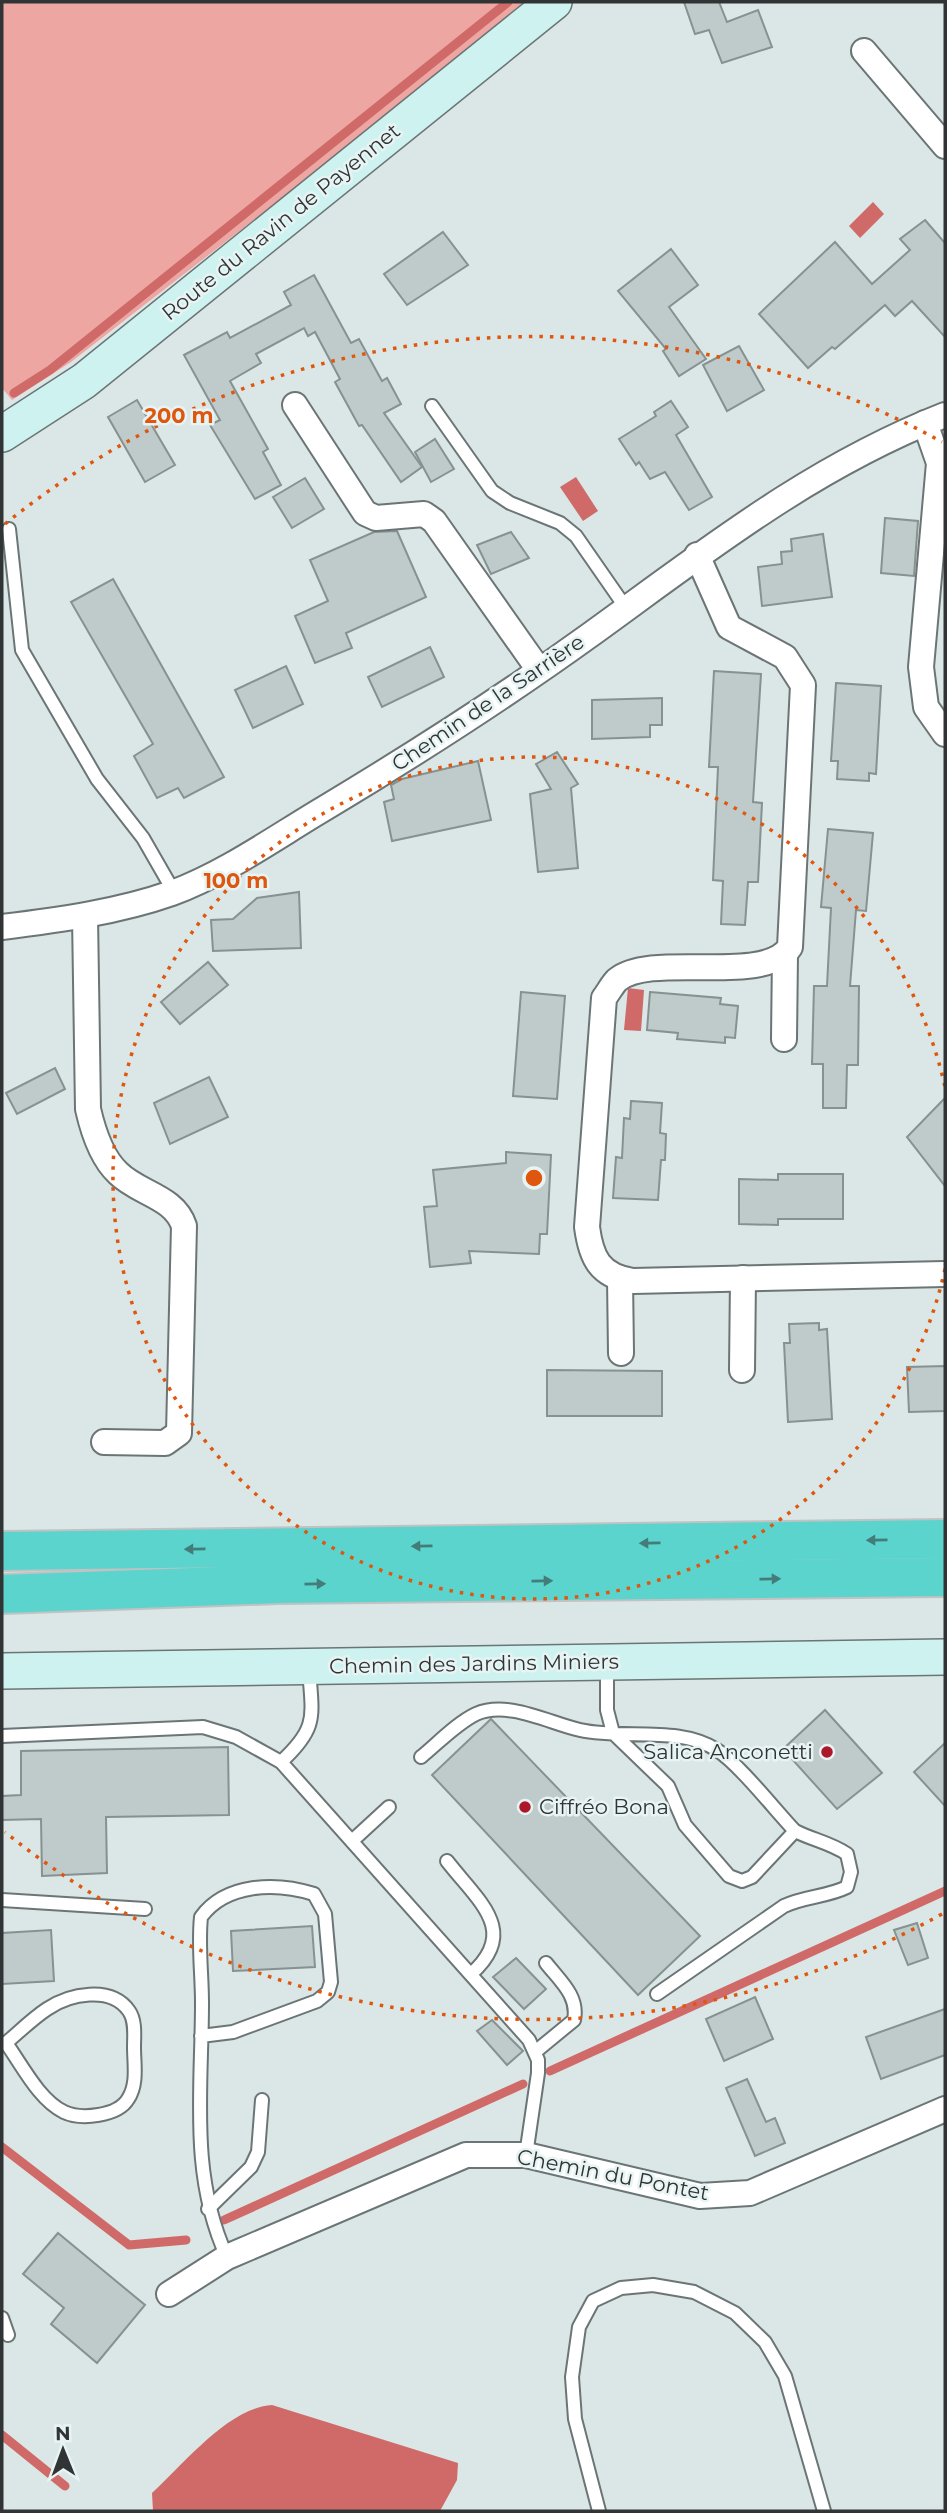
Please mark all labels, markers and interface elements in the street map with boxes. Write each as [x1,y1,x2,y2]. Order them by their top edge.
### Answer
street label: Route du Ravin de Payennet [157,118,405,325]
text: 200 m [145,403,213,428]
street label: Chemin de la Sarrière [387,629,589,776]
text: 100 m [204,868,268,893]
centre of rings [522,1166,546,1190]
one-way arrow [866,1534,888,1546]
one-way arrow [638,1537,660,1549]
one-way arrow [411,1540,433,1552]
one-way arrow [183,1543,205,1555]
one-way arrow [759,1573,781,1584]
one-way arrow [532,1575,554,1587]
one-way arrow [304,1578,326,1589]
street label: Chemin des Jardins Miniers [329,1648,619,1679]
place label: Salica Anconetti [643,1739,813,1764]
marker: Salica Anconetti [819,1744,835,1760]
place label: Ciffréo Bona [539,1794,669,1819]
marker: Ciffréo Bona [517,1799,533,1815]
street label: Chemin du Pontet [515,2144,711,2205]
north arrow [28,2415,98,2485]
text: N [55,2422,71,2445]

